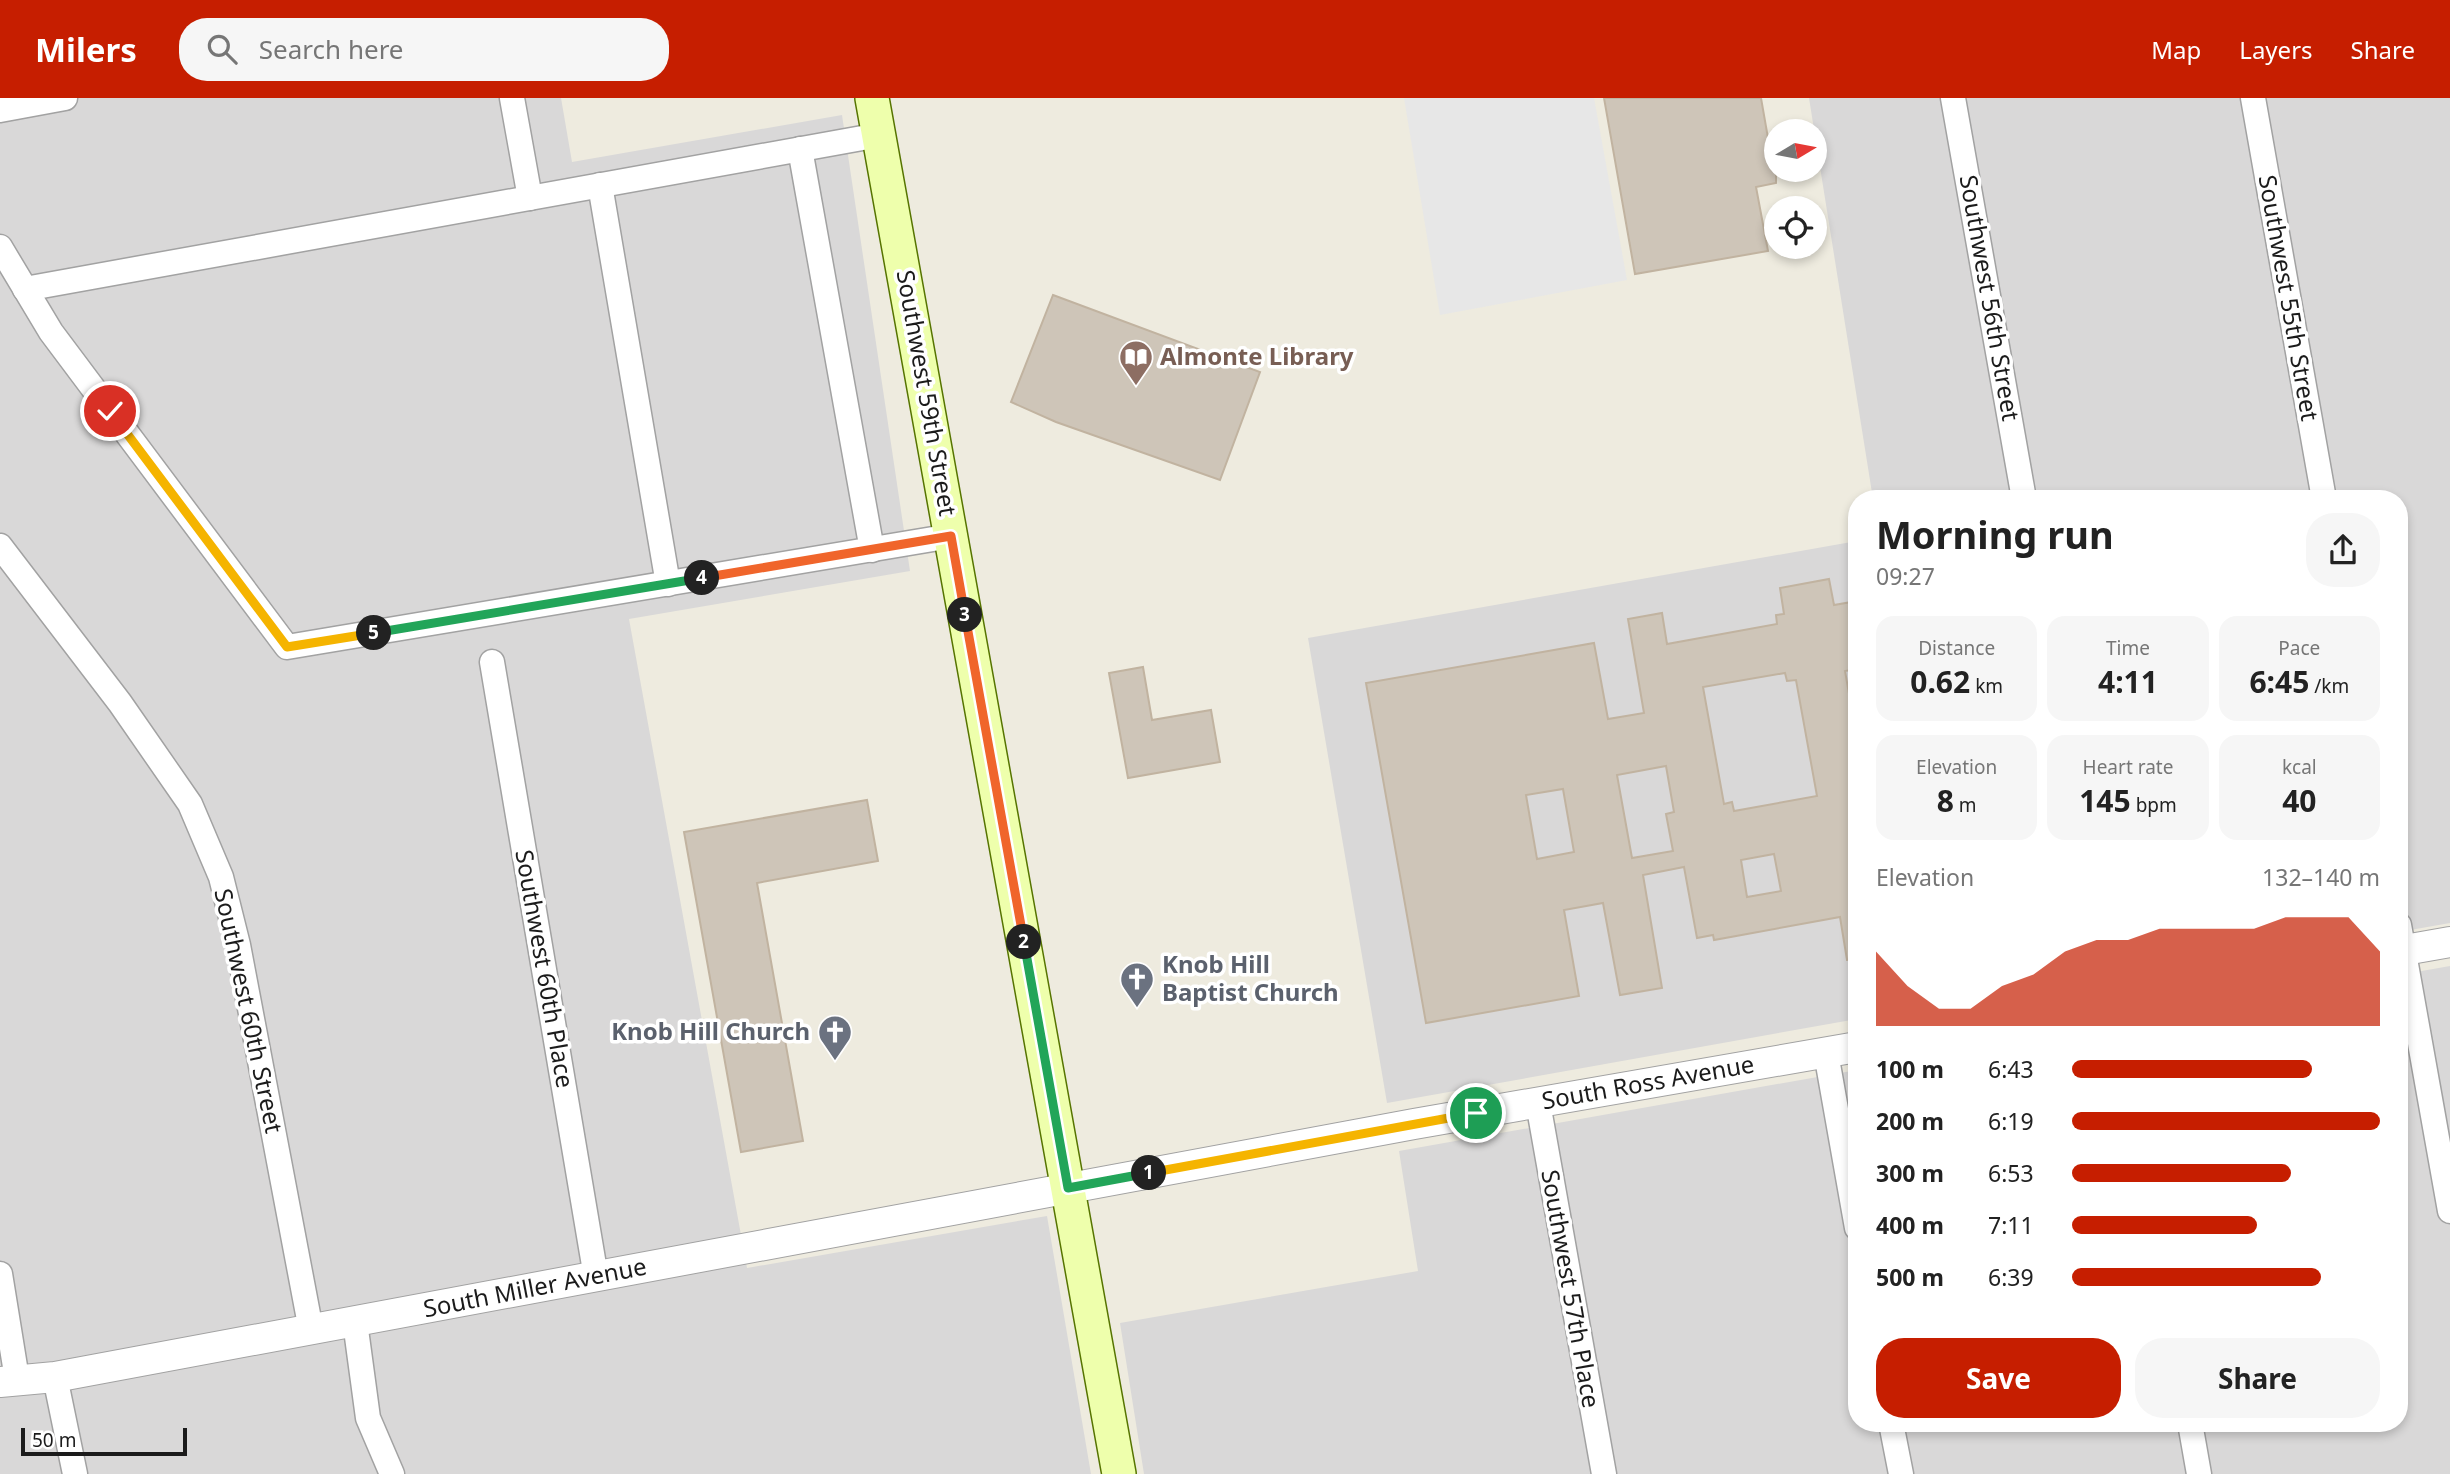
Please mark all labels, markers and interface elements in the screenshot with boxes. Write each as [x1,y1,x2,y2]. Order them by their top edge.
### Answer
search box [179,18,669,81]
text: Milers [35,27,137,72]
icon: search [203,30,241,68]
text: Search here [259,31,404,67]
text: Map [2151,33,2201,66]
text: Layers [2239,33,2313,66]
text: Share [2351,33,2415,66]
north arrow [1764,119,1827,182]
map controls [1764,119,1827,259]
street label: Southwest 56th Street [1953,172,2028,424]
street label: Southwest 55th Street [2252,172,2327,424]
button: locate [1764,196,1827,259]
street label: Southwest 59th Street [890,267,965,519]
library icon: Almonte Library [1117,338,1155,387]
place label: Almonte Library [1160,339,1354,372]
pin [80,381,140,441]
icon: check [91,392,129,430]
text: Morning run [1876,508,2114,560]
button: share [2306,513,2380,587]
pin: 4 [684,560,720,596]
text: 09:27 [1876,560,1935,592]
text: 4 [696,564,707,590]
pin: 3 [948,598,982,632]
text: 3 [959,601,970,627]
pin: 5 [356,616,392,650]
text: 5 [368,619,379,645]
text: Distance [1918,635,1995,661]
text: Time [2106,635,2150,661]
text: Pace [2278,635,2320,661]
text: 0.62 [1910,661,1970,702]
text: 4:11 [2098,661,2158,702]
text: 6:45 [2249,661,2309,702]
text: km [1970,673,2003,699]
text: /km [2309,673,2349,699]
text: Elevation [1916,754,1997,780]
text: Heart rate [2083,754,2173,780]
text: kcal [2282,754,2317,780]
text: 8 [1937,780,1954,821]
text: 145 [2079,780,2131,821]
text: 40 [2282,780,2316,821]
text: m [1954,792,1977,818]
text: bpm [2131,792,2177,818]
street label: Southwest 60th Place [508,847,583,1090]
text: Elevation [1876,861,1974,893]
text: 132–140 m [2262,861,2380,893]
street label: Southwest 60th Street [207,885,292,1136]
pin: 2 [1006,924,1042,960]
text: 2 [1018,928,1029,954]
place label: Knob Hill Baptist Church [1162,947,1339,1008]
church icon: Knob Hill Baptist Church [1118,960,1156,1009]
church icon: Knob Hill Church [816,1013,854,1062]
place label: Knob Hill Church [611,1014,810,1047]
street label: South Ross Avenue [1539,1047,1757,1116]
text: 100 m [1876,1053,1944,1085]
text: 6:43 [1988,1053,2034,1085]
pin [1446,1083,1506,1143]
icon: arrive [1457,1094,1495,1132]
text: 200 m [1876,1105,1944,1137]
text: 6:19 [1988,1105,2034,1137]
pin: 1 [1132,1156,1166,1190]
text: 300 m [1876,1157,1944,1189]
text: 6:53 [1988,1157,2034,1189]
text: 1 [1143,1159,1154,1185]
street label: Southwest 57th Place [1534,1167,1609,1410]
text: 400 m [1876,1209,1944,1241]
text: 7:11 [1988,1209,2034,1241]
street label: South Miller Avenue [420,1249,649,1324]
text: 500 m [1876,1261,1944,1293]
text: 6:39 [1988,1261,2034,1293]
button: Save [1876,1338,2121,1418]
button: Share [2135,1338,2380,1418]
scale bar [21,1425,187,1457]
text: 50 m [32,1427,76,1453]

